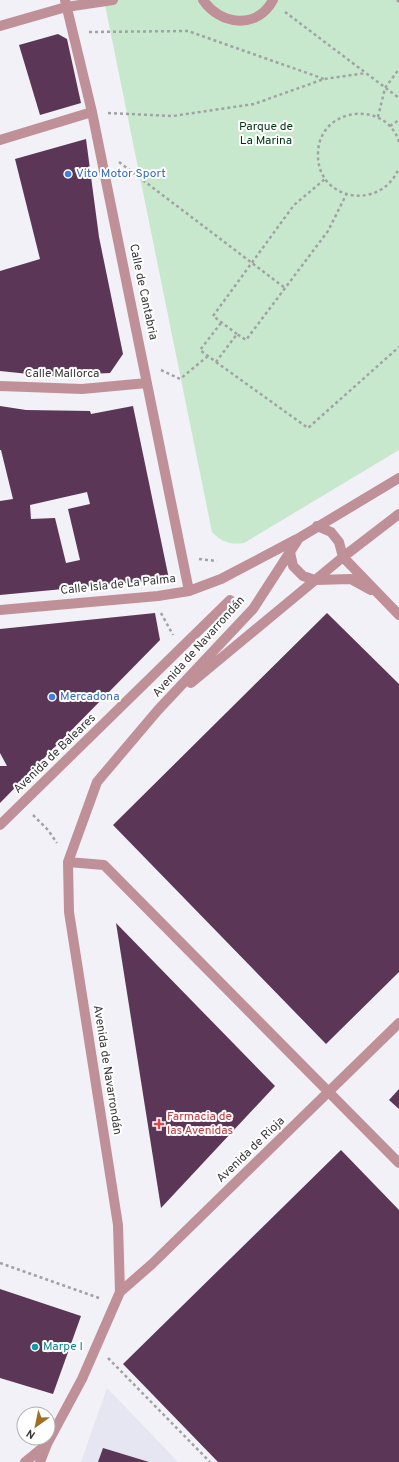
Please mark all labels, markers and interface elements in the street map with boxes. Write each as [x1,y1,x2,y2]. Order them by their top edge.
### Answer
park label: Parque de La Marina [239,119,293,149]
place label: Vito Motor Sport [76,166,166,182]
marker: Vito Motor Sport [63,169,73,179]
street label: Calle de Cantabria [125,242,161,342]
street label: Calle Mallorca [25,366,99,382]
street label: Calle Isla de La Palma [60,571,176,599]
street label: Avenida de Navarrondán [149,593,249,701]
place label: Mercadona [60,689,120,705]
marker: Mercadona [47,692,57,702]
street label: Avenida de Baleares [10,711,100,797]
street label: Avenida de Navarrondán [89,1004,125,1136]
place label: Farmacia de las Avenidas [167,1109,233,1139]
street label: Avenida de Rioja [213,1113,289,1187]
marker: Farmacia de las Avenidas [154,1119,164,1129]
place label: Marpe I [43,1339,83,1355]
marker: Marpe I [30,1342,40,1352]
north arrow [16,1406,56,1446]
text: N [24,1426,38,1442]

